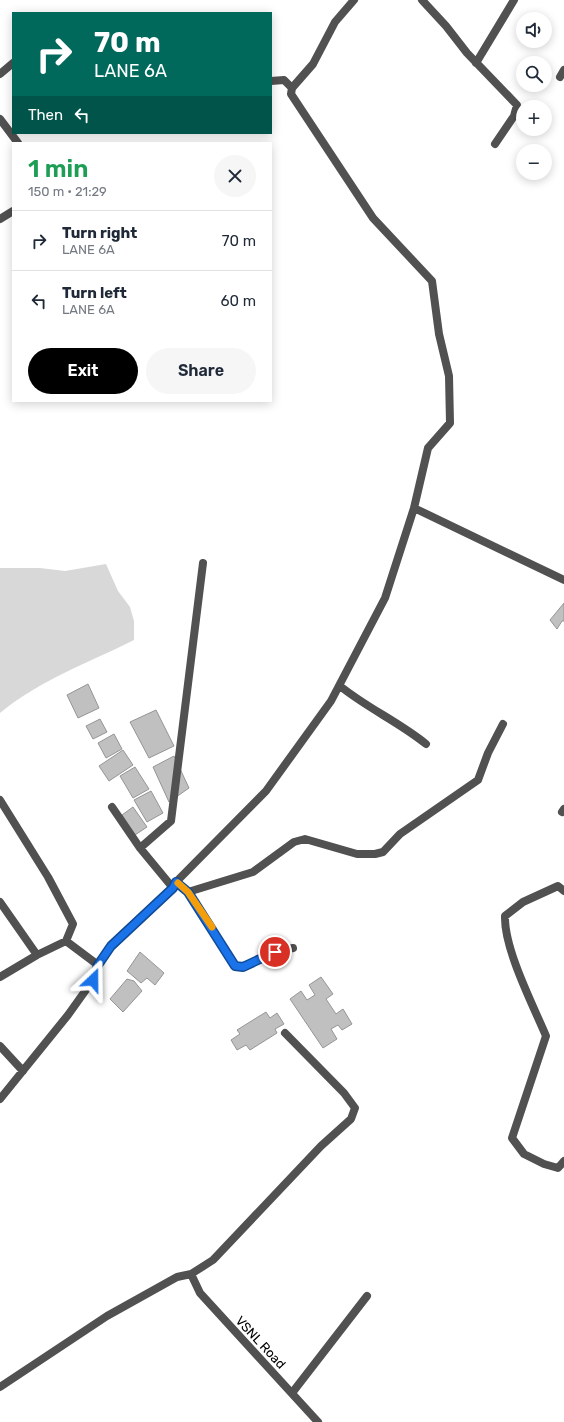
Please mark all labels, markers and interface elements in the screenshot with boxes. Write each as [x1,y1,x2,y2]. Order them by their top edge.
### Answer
map controls [516,12,552,180]
button: sound [516,12,552,48]
text: 70 m [94,26,161,59]
icon: right [28,28,80,80]
button: search [516,56,552,92]
text: LANE 6A [94,60,167,82]
button: + [516,100,552,136]
icon: left [71,104,93,126]
text: Then [28,106,63,124]
button: − [516,144,552,180]
text: 1 min [28,155,88,183]
button: close [214,155,256,197]
text: 150 m · 21:29 [28,184,107,199]
text: Turn right [62,224,137,242]
icon: right [28,230,50,252]
text: 70 m [222,232,256,250]
text: LANE 6A [62,242,115,257]
text: Turn left [62,284,127,302]
icon: left [28,290,50,312]
text: 60 m [220,292,256,310]
text: LANE 6A [62,302,115,317]
button: Exit [28,348,138,394]
button: Share [146,348,256,394]
pin [258,935,292,969]
icon: arrive [264,941,286,963]
position arrow [72,959,114,1001]
street label: VSNL Road [233,1313,289,1372]

